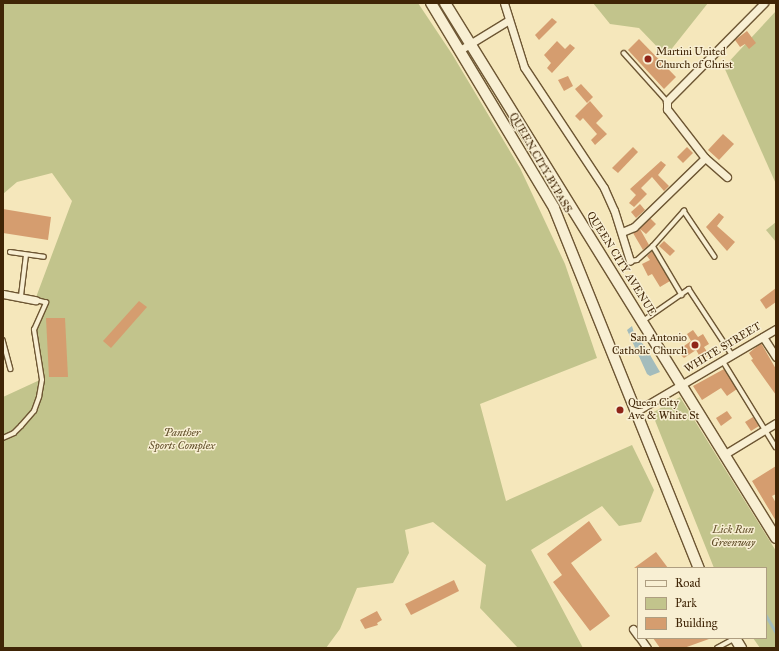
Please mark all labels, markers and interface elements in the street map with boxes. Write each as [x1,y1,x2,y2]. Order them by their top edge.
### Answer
place label: Martini United Church of Christ [656,46,733,72]
marker: Martini United Church of Christ [643,54,653,64]
street label: QUEEN CITY BYPASS [506,111,574,215]
street label: QUEEN CITY AVENUE [583,209,659,319]
street label: WHITE STREET [682,320,764,376]
place label: San Antonio Catholic Church [612,332,687,358]
marker: San Antonio Catholic Church [690,340,700,350]
place label: Queen City Ave & White St [628,397,699,423]
marker: Queen City Ave & White St [615,405,625,415]
park label: Panther Sports Complex [149,427,215,453]
park label: Lick Run Greenway [711,524,755,550]
legend [637,567,767,639]
text: Road [675,576,701,590]
text: Park [675,596,697,610]
text: Building [675,616,717,630]

